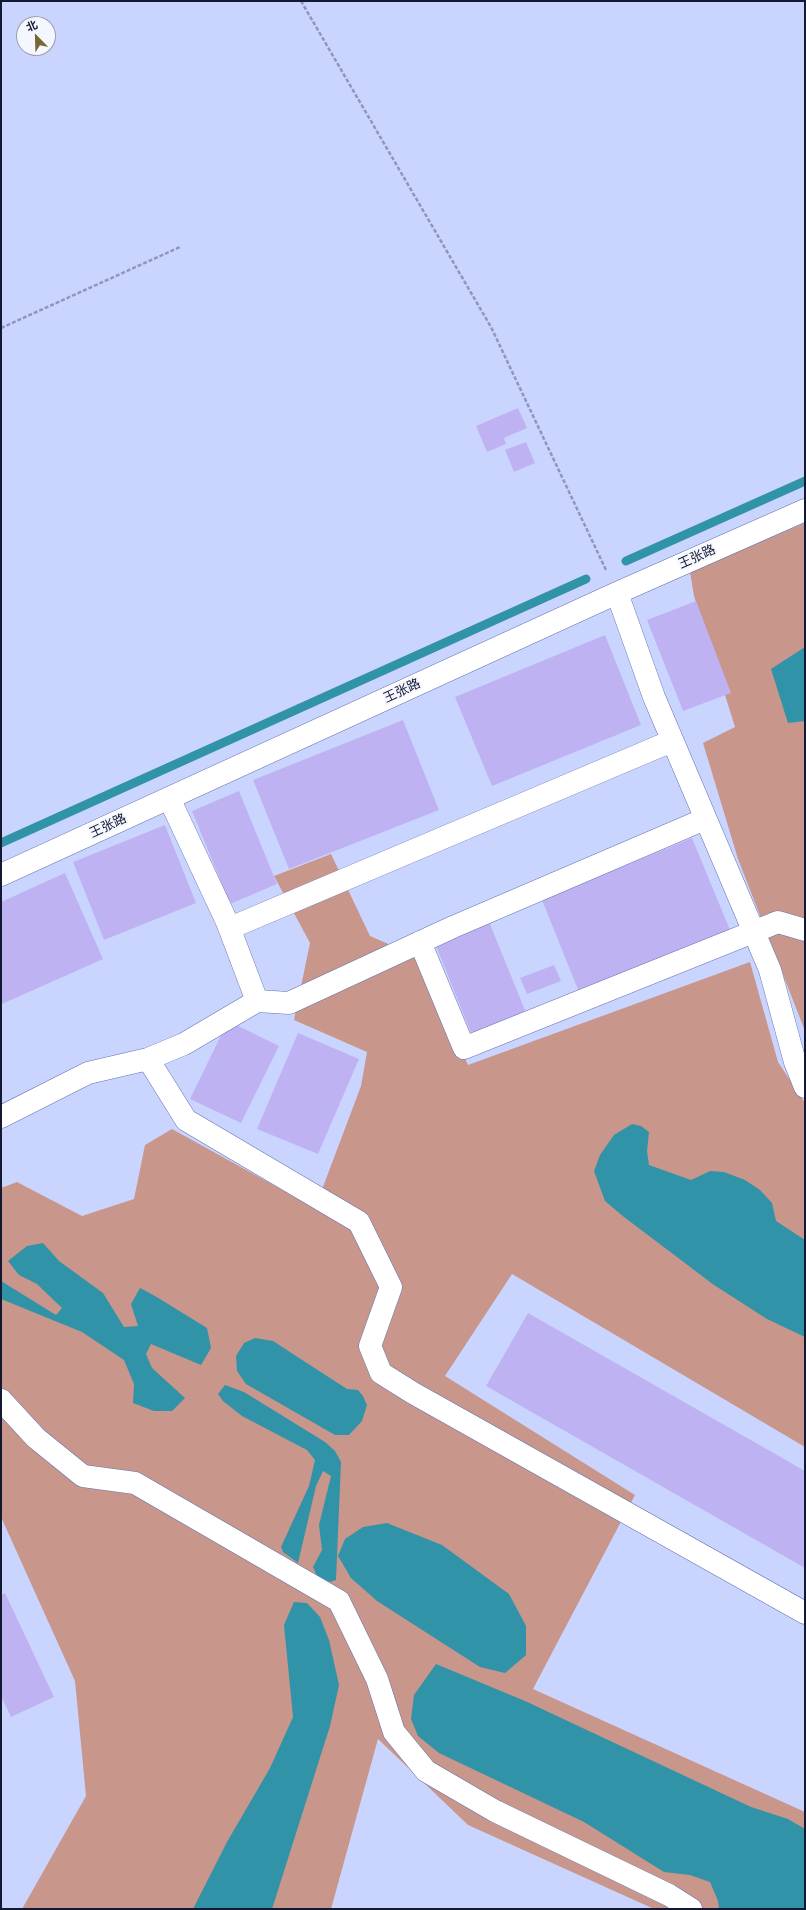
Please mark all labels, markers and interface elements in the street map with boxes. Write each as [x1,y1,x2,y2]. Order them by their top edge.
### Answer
north arrow [16,16,56,56]
text: 北 [24,17,39,34]
street label: 王张路 [676,542,718,572]
street label: 王张路 [381,676,423,706]
street label: 王张路 [87,811,129,841]

